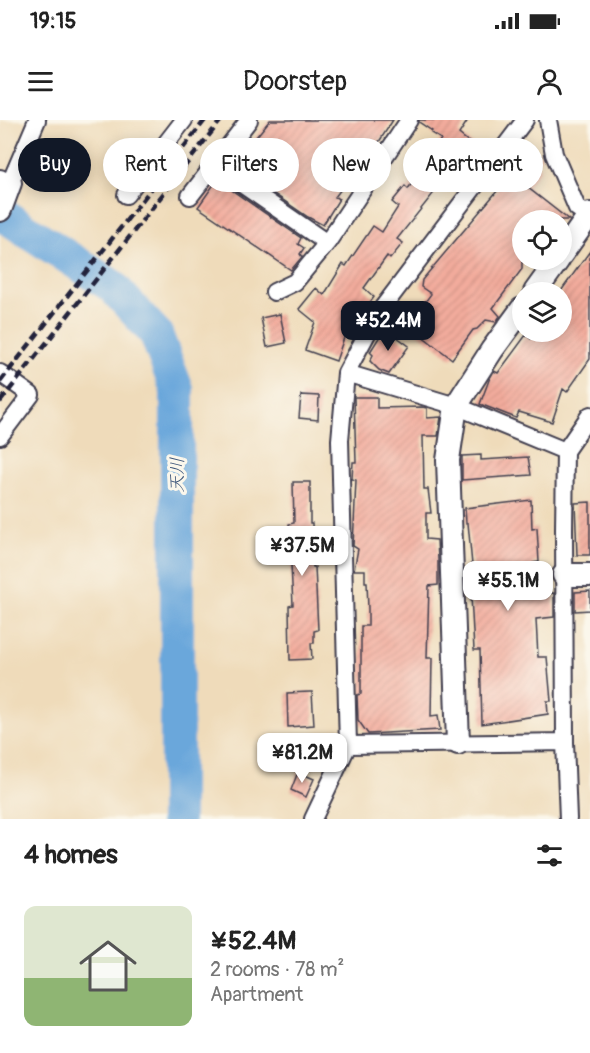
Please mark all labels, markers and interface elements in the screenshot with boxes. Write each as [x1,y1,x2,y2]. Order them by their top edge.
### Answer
text: 19:15 [30,7,76,35]
icon: menu [24,65,57,98]
text: Doorstep [243,65,347,98]
icon: person [533,65,566,98]
chip: Buy [18,138,91,192]
chip: Rent [103,138,188,192]
chip: Filters [200,138,299,192]
chip: New [311,138,391,192]
chip: Apartment [403,138,543,192]
map controls [512,210,572,342]
button: locate [512,210,572,270]
button: layers [512,282,572,342]
pin: ¥52.4M [339,301,437,352]
text: ¥52.4M [355,308,421,333]
water label: 天川 [166,457,189,493]
pin: ¥37.5M [253,526,351,577]
text: ¥37.5M [269,533,335,558]
pin: ¥55.1M [459,561,557,612]
text: ¥55.1M [477,568,539,593]
pin: ¥81.2M [253,733,351,784]
text: ¥81.2M [271,740,333,765]
text: 4 homes [24,839,118,871]
icon: filters [533,839,566,872]
text: ¥52.4M [210,925,296,957]
icon: home [72,930,144,1002]
text: 2 rooms · 78 m² [210,957,344,982]
text: Apartment [210,982,303,1007]

